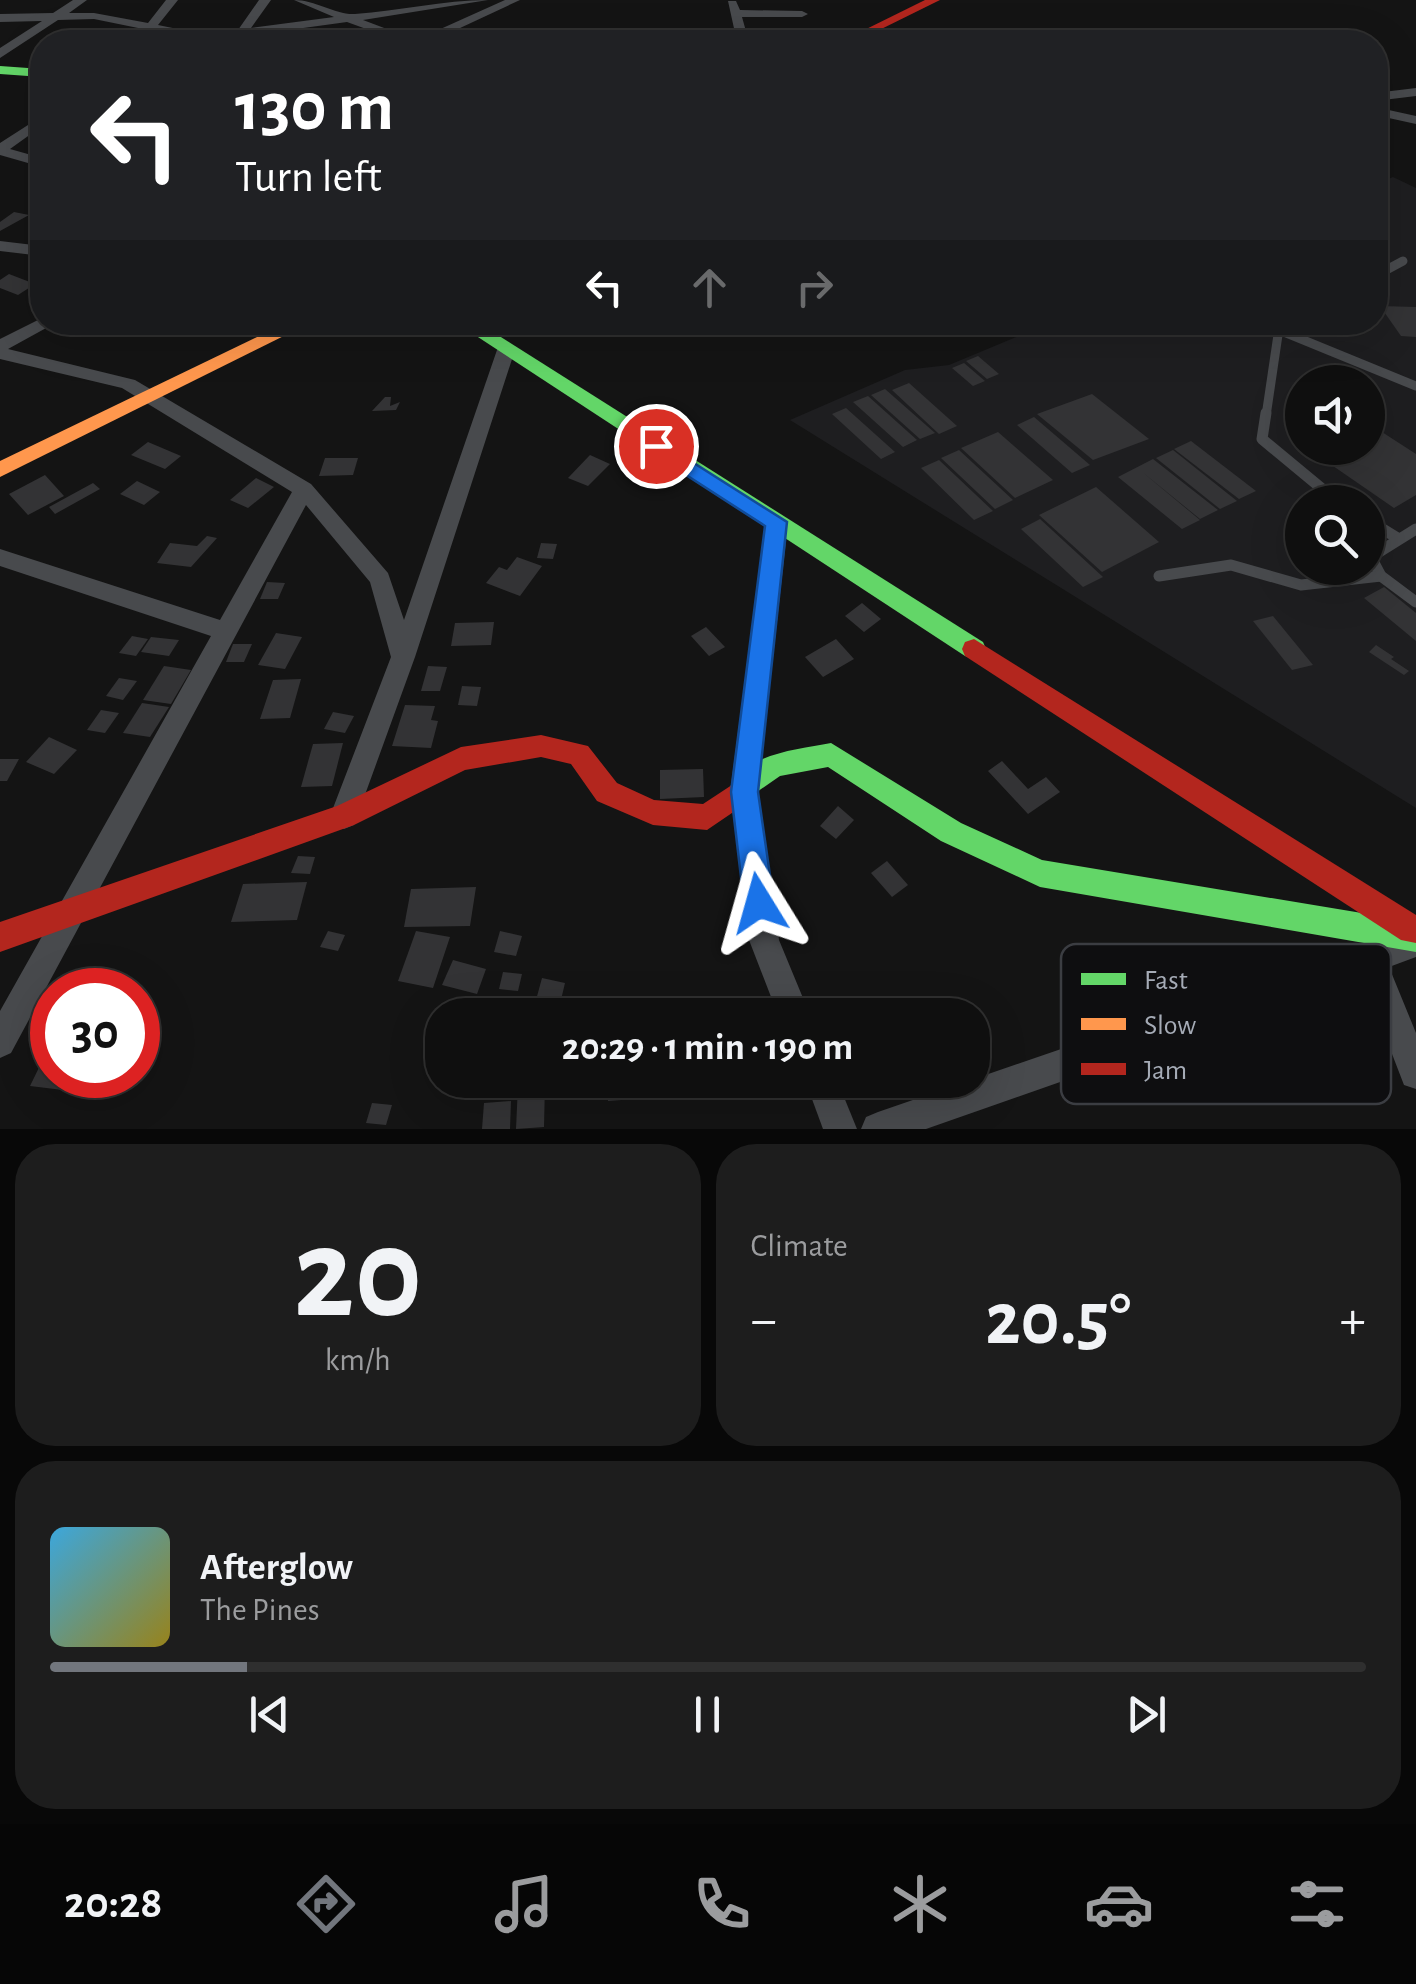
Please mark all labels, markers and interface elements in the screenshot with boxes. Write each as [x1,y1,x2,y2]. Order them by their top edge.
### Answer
icon: left [70,70,200,200]
text: 130 m [235,73,394,143]
text: Turn left [235,155,382,200]
icon: left [577,260,632,315]
icon: ahead [682,260,737,315]
icon: right [787,260,842,315]
map controls [1285,365,1385,585]
button: sound [1285,365,1385,465]
pin [614,404,699,489]
icon: arrive [629,419,684,474]
button: search [1285,485,1385,585]
position arrow [707,851,811,955]
legend [1061,944,1391,1104]
text: Fast [1144,967,1188,995]
speed limit sign: 30 [30,968,160,1098]
text: Slow [1144,1012,1196,1040]
text: 20:29 · 1 min · 190 m [562,1029,853,1067]
text: Jam [1144,1057,1187,1085]
text: 20 [293,1211,422,1341]
text: Climate [751,1230,848,1262]
text: 20.5° [985,1283,1131,1358]
text: − [751,1293,777,1348]
text: + [1340,1293,1366,1348]
text: km/h [325,1344,391,1376]
text: Afterglow [200,1549,353,1587]
text: The Pines [200,1594,320,1626]
icon: previous [242,1687,297,1742]
icon: pause [680,1687,735,1742]
icon: next [1119,1687,1174,1742]
icon: directions [291,1869,361,1939]
icon: music [489,1869,559,1939]
icon: phone [687,1869,757,1939]
icon: climate [885,1869,955,1939]
icon: car [1084,1869,1154,1939]
icon: filters [1282,1869,1352,1939]
text: 20:28 [64,1881,162,1926]

